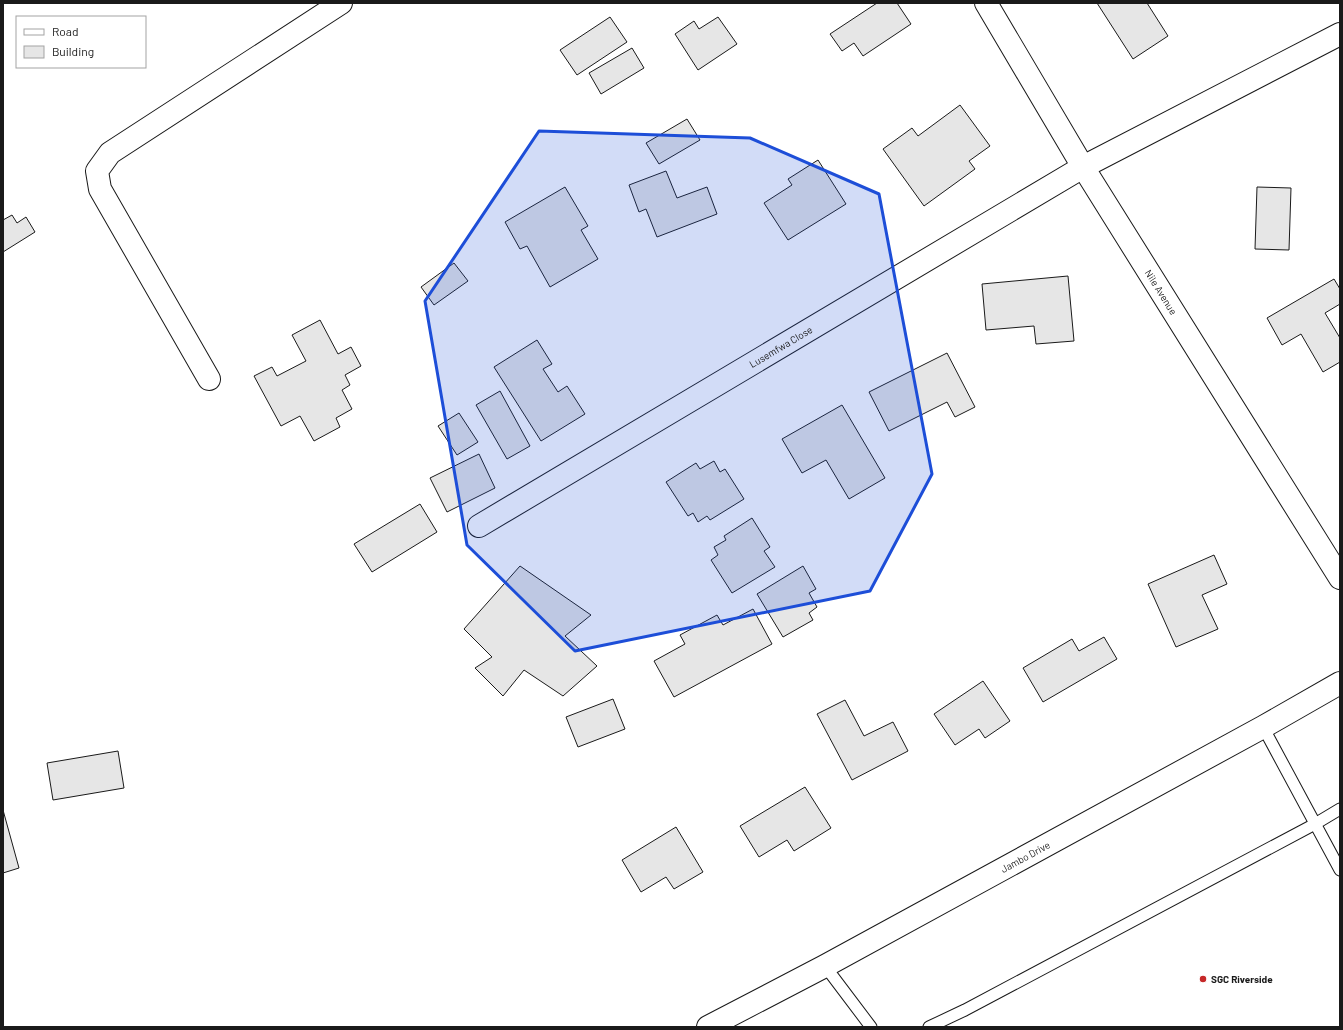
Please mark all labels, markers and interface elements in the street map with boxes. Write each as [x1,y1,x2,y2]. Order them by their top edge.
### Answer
legend [16,16,146,68]
text: Road [52,24,79,38]
text: Building [52,44,94,58]
street label: Nile Avenue [1143,267,1180,317]
street label: Lusemfwa Close [747,323,814,370]
street label: Jambo Drive [998,838,1052,875]
place label: SGC Riverside [1211,973,1273,985]
marker: SGC Riverside [1198,974,1208,984]

